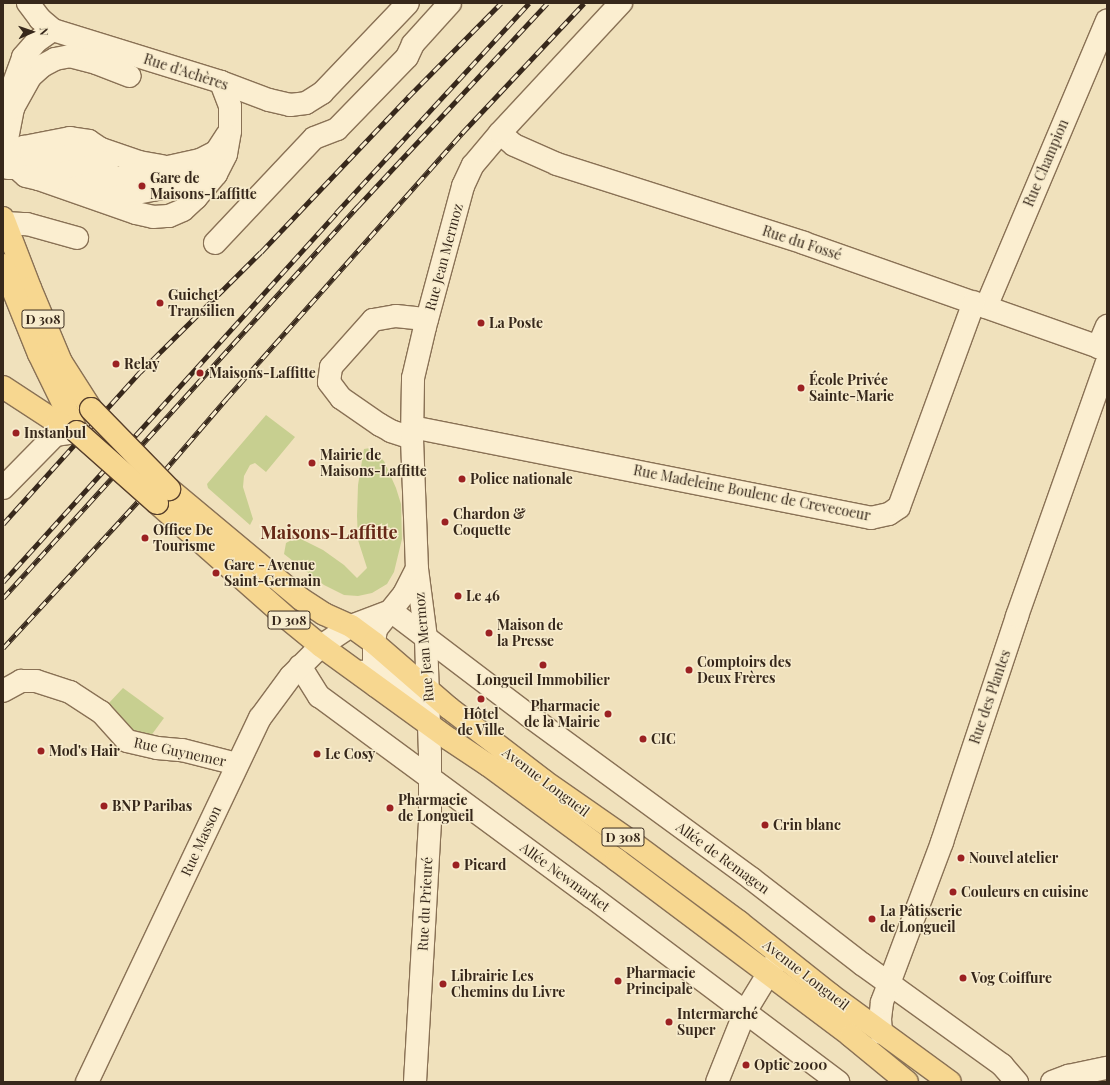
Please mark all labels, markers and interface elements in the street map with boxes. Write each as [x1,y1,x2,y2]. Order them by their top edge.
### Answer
north arrow [12,12,52,52]
text: N [37,27,52,36]
street label: Rue d'Achères [142,50,230,94]
street label: Rue Champion [1020,117,1072,209]
place label: Gare de Maisons-Laffitte [150,170,257,202]
marker: Gare de Maisons-Laffitte [137,181,147,191]
street label: Rue Jean Mermoz [422,202,466,312]
street label: Rue du Fossé [760,222,844,264]
place label: Guichet Transilien [168,287,235,320]
marker: Guichet Transilien [155,298,165,308]
road number: D 308 [21,308,65,330]
place label: La Poste [489,315,543,331]
marker: La Poste [476,318,486,328]
place label: Relay [124,356,159,372]
marker: Relay [111,359,121,369]
place label: Maisons-Laffitte [209,365,316,381]
marker: Maisons-Laffitte [194,367,206,379]
place label: École Privée Sainte-Marie [809,372,894,404]
marker: École Privée Sainte-Marie [796,383,806,393]
place label: Instanbul [24,425,86,441]
marker: Instanbul [11,428,21,438]
place label: Mairie de Maisons-Laffitte [320,447,427,480]
marker: Mairie de Maisons-Laffitte [307,458,317,468]
street label: Rue Madeleine Boulenc de Crevecoeur [632,462,872,524]
place label: Police nationale [470,471,573,487]
marker: Police nationale [457,474,467,484]
place label: Chardon & Coquette [453,506,526,538]
marker: Chardon & Coquette [440,517,450,527]
district label: Maisons-Laffitte [260,521,398,543]
place label: Office De Tourisme [153,522,215,554]
marker: Office De Tourisme [140,533,150,543]
place label: Gare - Avenue Saint-Germain [224,557,321,590]
marker: Gare - Avenue Saint-Germain [211,568,221,578]
place label: Le 46 [466,588,500,604]
street label: Rue Jean Mermoz [411,591,437,703]
marker: Le 46 [453,591,463,601]
road number: D 308 [267,609,311,631]
place label: Maison de la Presse [497,617,563,650]
marker: Maison de la Presse [484,628,494,638]
street label: Rue des Plantes [966,648,1014,746]
place label: Comptoirs des Deux Frères [697,654,791,686]
marker: Longueil Immobilier [538,660,548,670]
marker: Comptoirs des Deux Frères [684,665,694,675]
place label: Longueil Immobilier [476,672,610,688]
marker: Hôtel de Ville [476,694,486,704]
place label: Pharmacie de la Mairie [524,698,600,730]
place label: Hôtel de Ville [457,706,505,738]
marker: Pharmacie de la Mairie [603,709,613,719]
place label: CIC [651,731,676,747]
street label: Rue Guynemer [132,734,228,770]
marker: CIC [638,734,648,744]
place label: Mod's Hair [49,743,120,759]
street label: Avenue Longueil [499,744,593,820]
marker: Mod's Hair [36,746,46,756]
place label: Le Cosy [325,746,375,762]
marker: Le Cosy [312,749,322,759]
place label: Pharmacie de Longueil [398,792,474,824]
place label: BNP Paribas [112,798,193,814]
marker: BNP Paribas [99,801,109,811]
street label: Rue Masson [177,803,225,879]
marker: Pharmacie de Longueil [385,803,395,813]
place label: Crin blanc [773,817,841,833]
street label: Allée de Remagen [673,818,773,898]
marker: Crin blanc [760,820,770,830]
road number: D 308 [601,826,645,848]
street label: Allée Newmarket [517,839,613,915]
place label: Nouvel atelier [969,850,1058,866]
marker: Nouvel atelier [956,853,966,863]
street label: Rue du Prieuré [414,856,436,952]
place label: Picard [464,857,506,873]
marker: Picard [451,860,461,870]
place label: Couleurs en cuisine [961,884,1088,900]
marker: Couleurs en cuisine [948,887,958,897]
place label: La Pâtisserie de Longueil [880,903,962,936]
marker: La Pâtisserie de Longueil [867,914,877,924]
street label: Avenue Longueil [760,936,852,1014]
place label: Pharmacie Principale [626,965,695,998]
place label: Librairie Les Chemins du Livre [451,968,565,1000]
place label: Vog Coiffure [971,970,1052,986]
marker: Vog Coiffure [958,973,968,983]
marker: Pharmacie Principale [613,976,623,986]
marker: Librairie Les Chemins du Livre [438,979,448,989]
place label: Intermarché Super [677,1006,758,1038]
marker: Intermarché Super [664,1017,674,1027]
place label: Optic 2000 [754,1057,827,1073]
marker: Optic 2000 [741,1060,751,1070]

